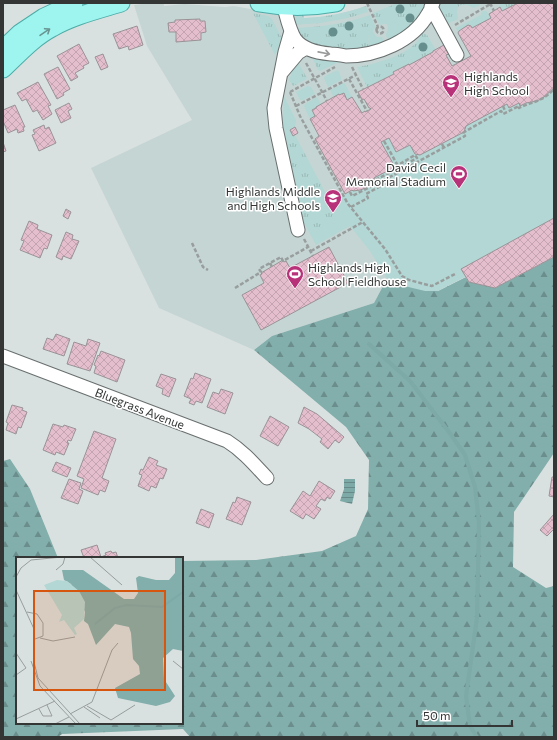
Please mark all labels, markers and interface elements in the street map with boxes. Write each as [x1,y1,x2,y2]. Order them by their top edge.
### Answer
one-way arrow [40,28,51,36]
one-way arrow [317,49,330,57]
place label: Highlands High School [464,69,529,97]
school or university icon: Highlands High School [441,73,461,98]
place label: David Cecil Memorial Stadium [346,160,446,188]
sports icon: David Cecil Memorial Stadium [449,164,469,189]
place label: Highlands Middle and High Schools [226,184,320,212]
school or university icon: Highlands Middle and High Schools [323,188,343,213]
place label: Highlands High School Fieldhouse [308,260,406,288]
sports icon: Highlands High School Fieldhouse [285,264,305,289]
street label: Bluegrass Avenue [93,385,187,431]
inset map [16,557,183,724]
scale bar [417,702,512,728]
text: 50 m [423,708,451,722]

